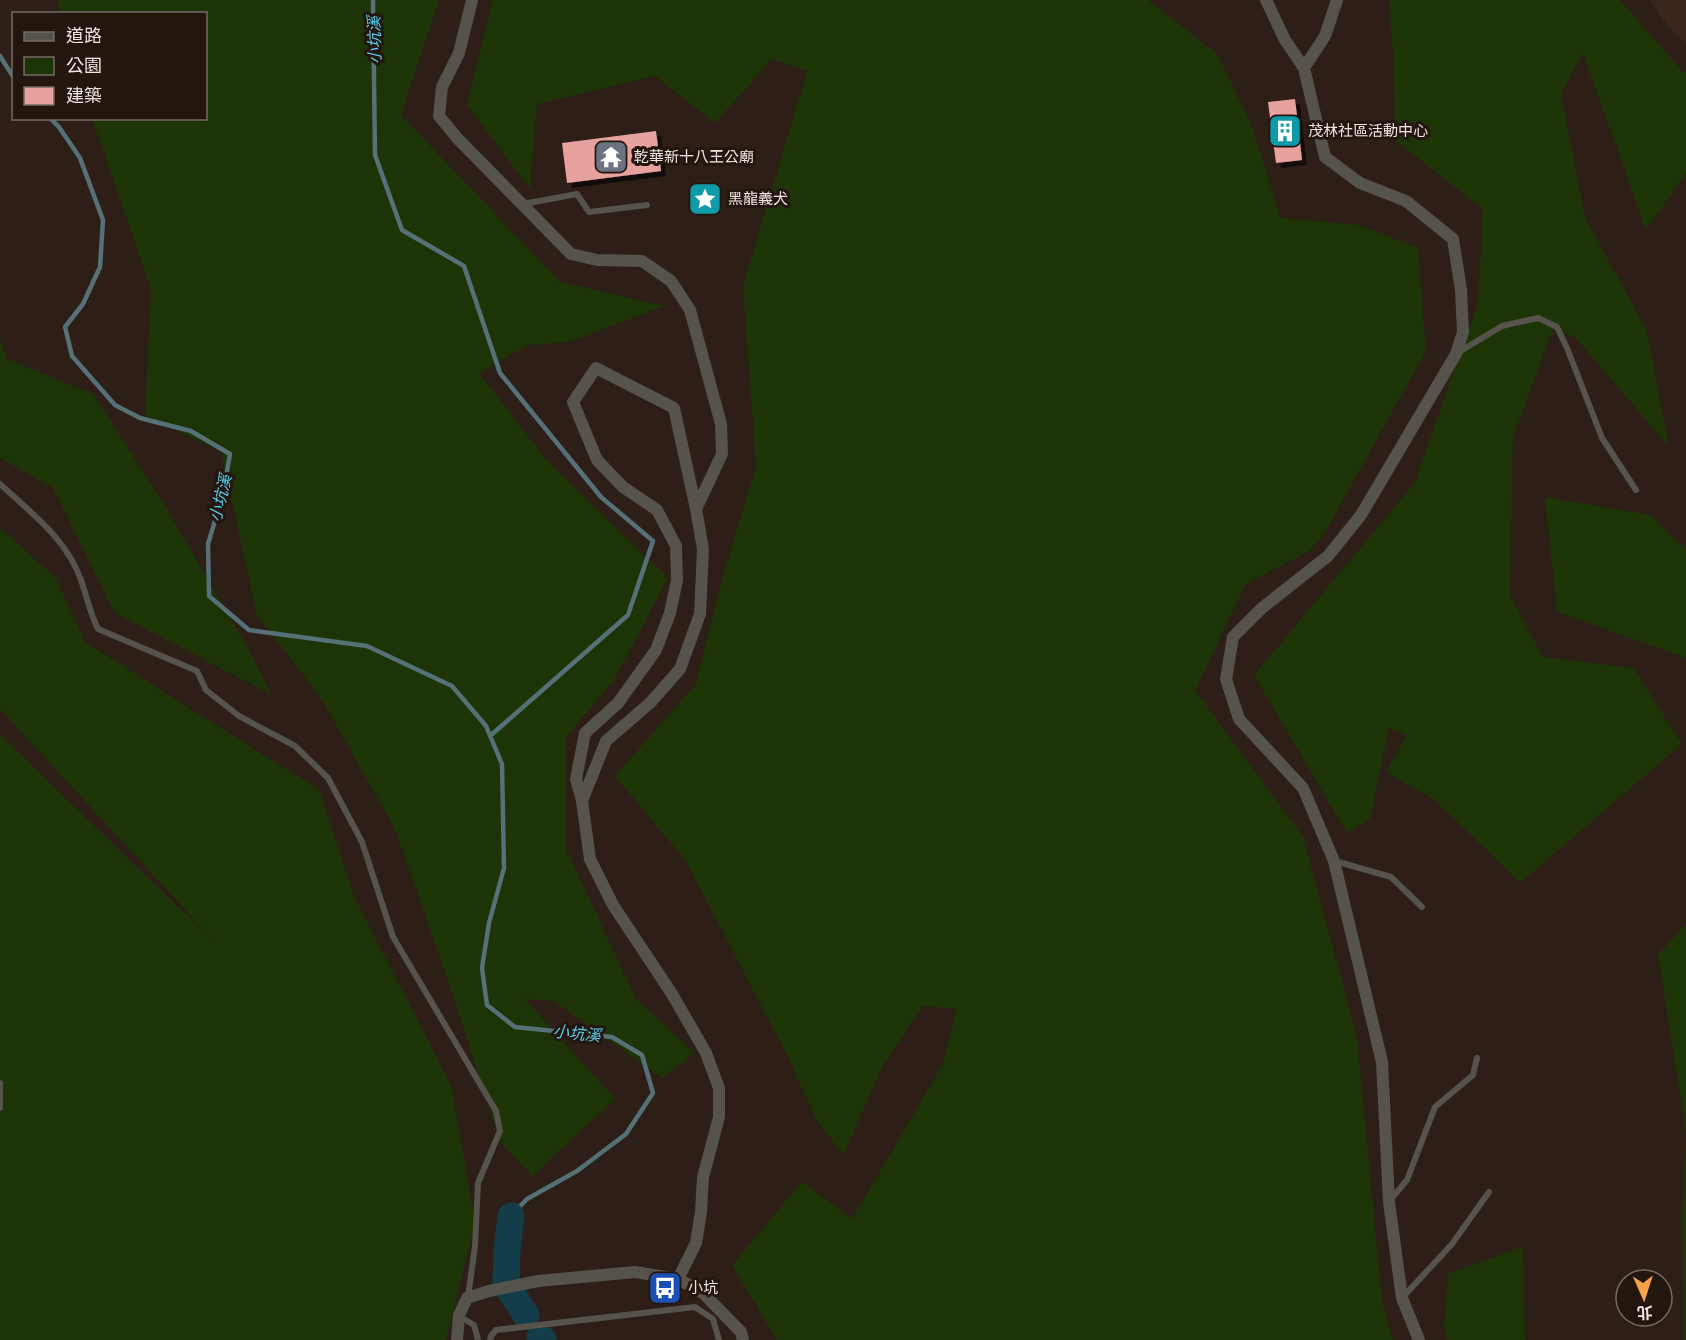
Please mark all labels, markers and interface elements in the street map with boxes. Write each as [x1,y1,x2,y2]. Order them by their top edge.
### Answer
legend [12,12,207,120]
water label: 小坑溪 [366,14,383,64]
text: 道路 [66,26,102,46]
text: 公園 [66,56,102,76]
text: 建築 [66,86,102,106]
building icon: 茂林社區活動中心 [1267,113,1303,149]
place label: 茂林社區活動中心 [1308,123,1428,139]
temple icon: 乾華新十八王公廟 [593,139,629,175]
place label: 乾華新十八王公廟 [634,149,754,165]
place icon: 黑龍義犬 [687,181,723,217]
place label: 黑龍義犬 [728,190,788,207]
water label: 小坑溪 [206,471,235,523]
water label: 小坑溪 [552,1023,604,1045]
north arrow [1614,1268,1674,1328]
bus stop icon: 小坑 [647,1270,683,1306]
place label: 小坑 [688,1279,718,1296]
text: 北 [1636,1304,1653,1321]

